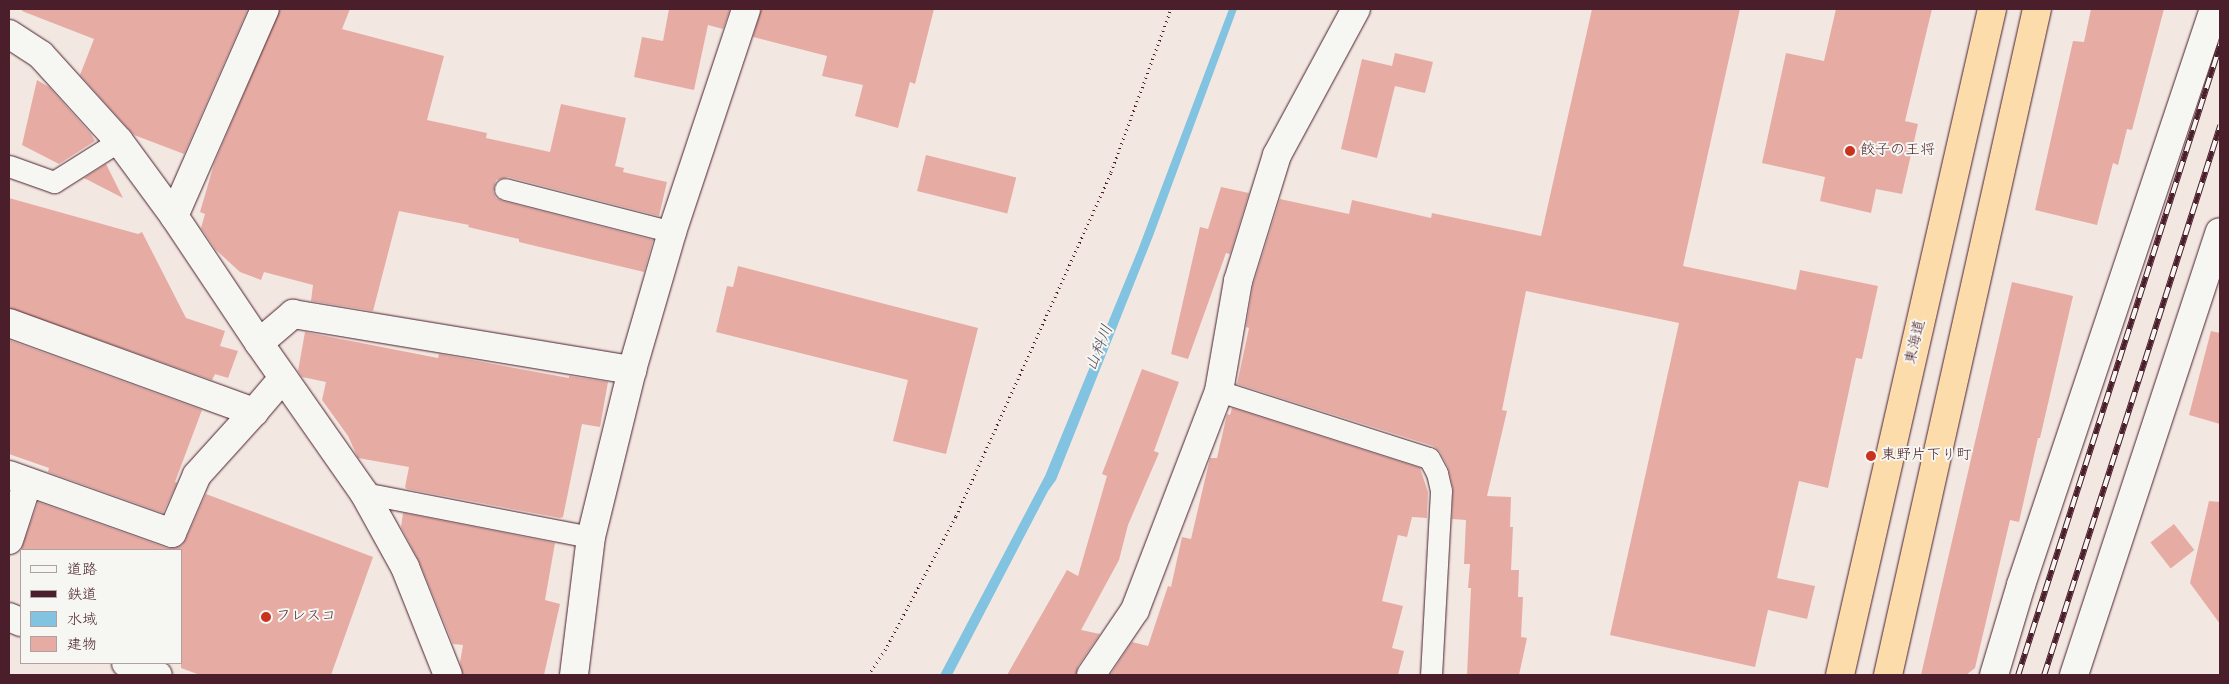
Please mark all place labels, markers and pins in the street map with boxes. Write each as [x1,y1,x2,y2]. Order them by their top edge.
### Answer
place label: 餃子の王将 [1860,142,1935,160]
marker: 餃子の王将 [1844,145,1856,157]
place label: 東野片下り町 [1881,447,1971,465]
marker: 東野片下り町 [1865,450,1877,462]
place label: フレスコ [276,608,336,626]
marker: フレスコ [260,611,272,623]

